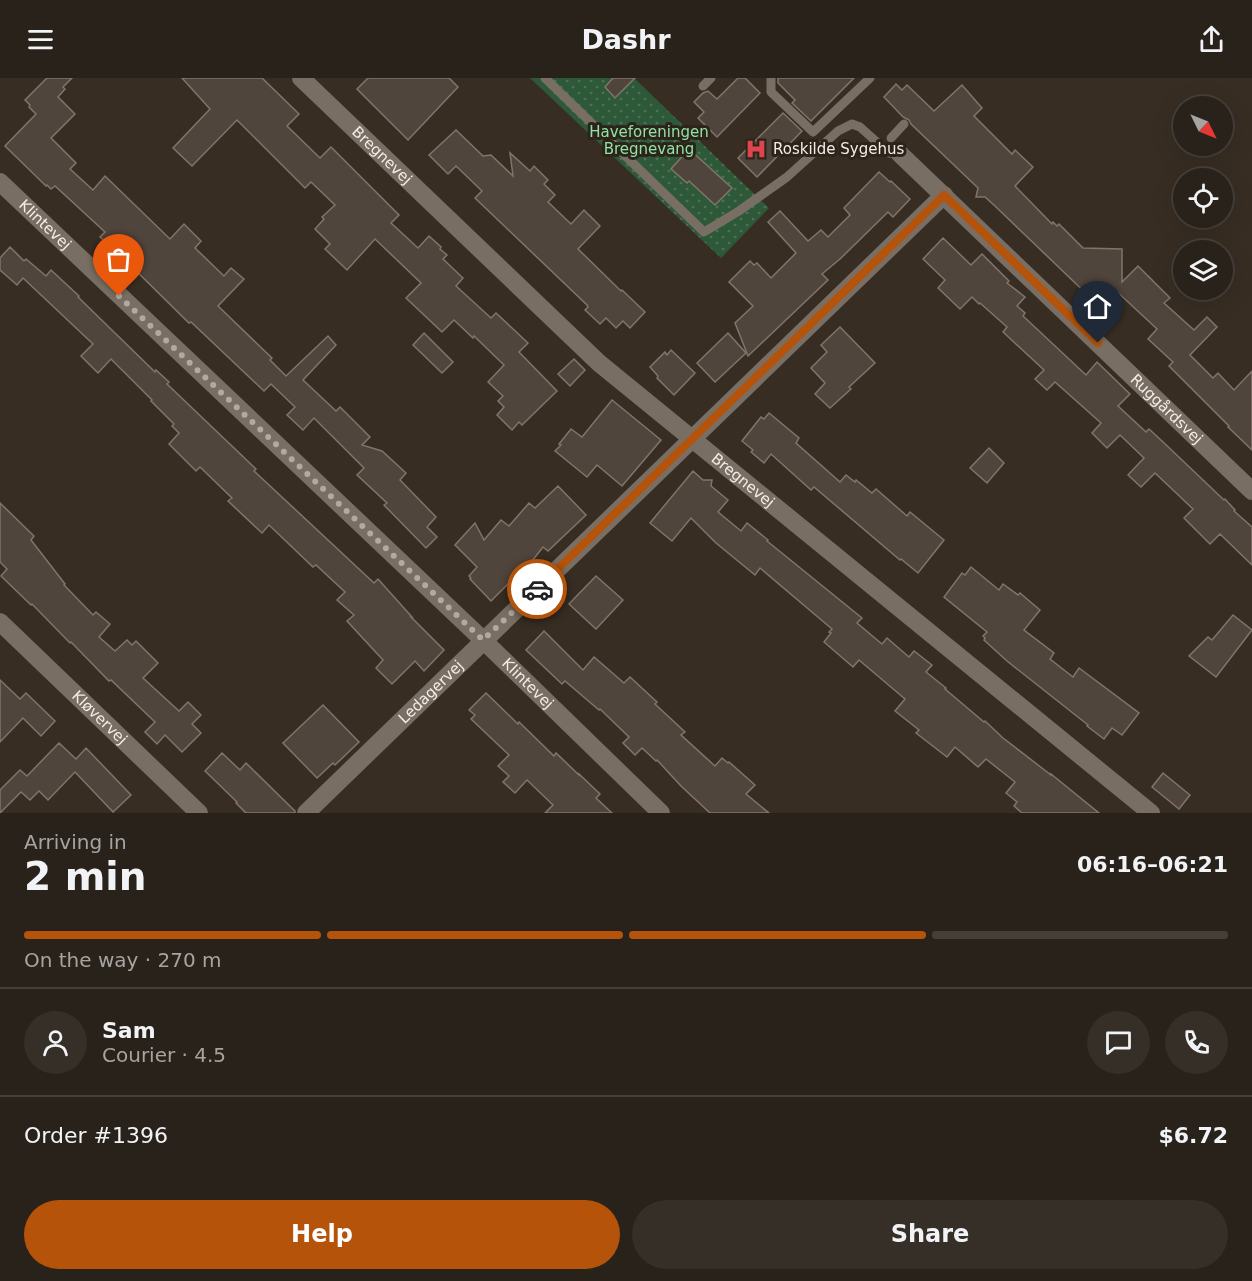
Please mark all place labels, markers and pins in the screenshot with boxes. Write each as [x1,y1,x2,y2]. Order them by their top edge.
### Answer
hospital icon: Roskilde Sygehus [744,137,768,161]
place label: Roskilde Sygehus [773,140,904,158]
pin [93,234,144,296]
pin [1072,281,1123,343]

